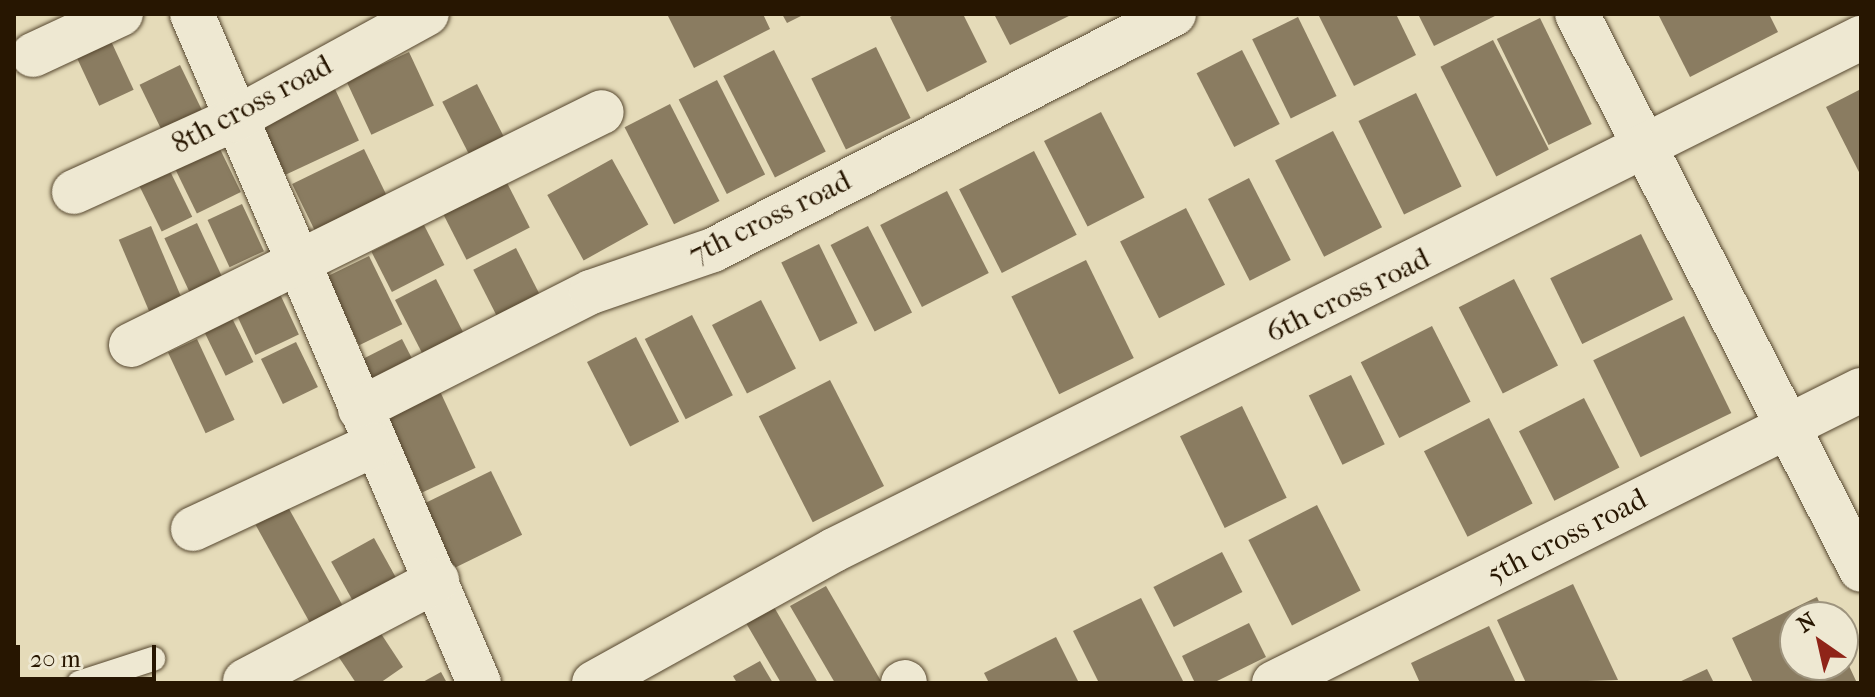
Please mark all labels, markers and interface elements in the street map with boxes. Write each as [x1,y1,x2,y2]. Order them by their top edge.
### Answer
street label: 8th cross road [166,48,338,162]
street label: 7th cross road [683,163,857,273]
street label: 6th cross road [1260,241,1436,351]
street label: 5th cross road [1481,481,1653,593]
north arrow [1779,601,1859,681]
text: N [1792,607,1821,638]
scale bar [20,629,160,679]
text: 20 m [30,645,81,673]

